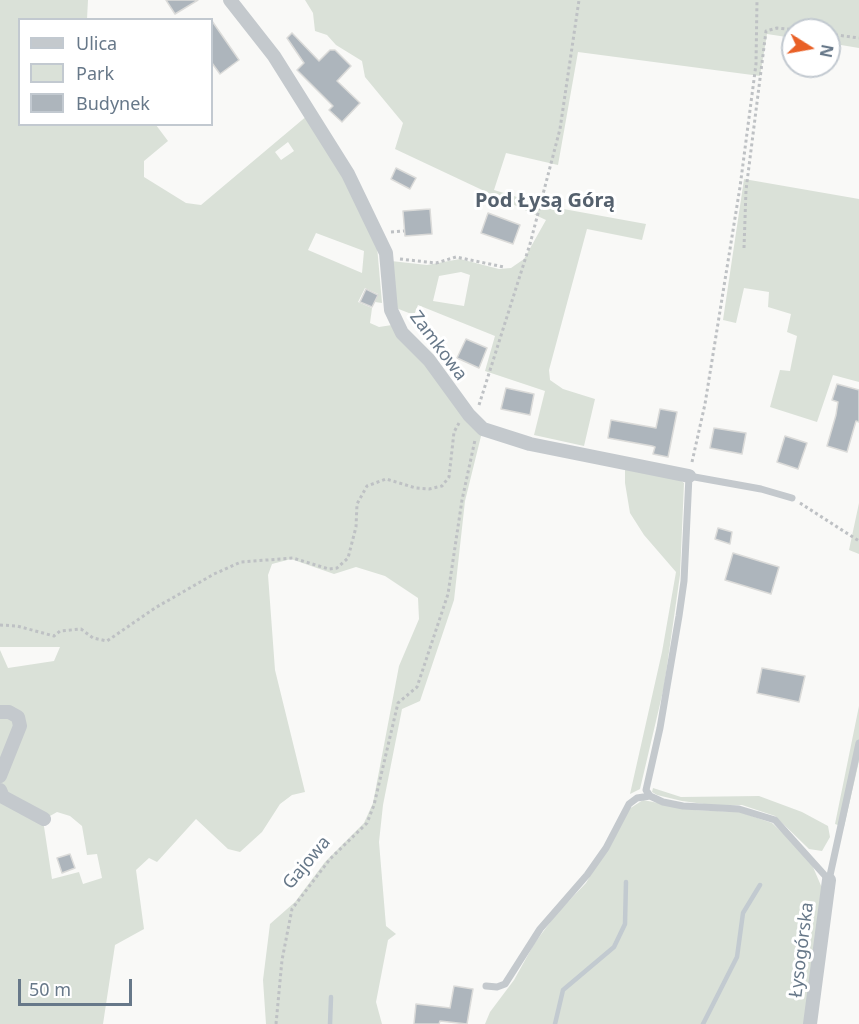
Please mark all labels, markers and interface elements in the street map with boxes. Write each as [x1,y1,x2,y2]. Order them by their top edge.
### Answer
legend [18,18,213,126]
north arrow [781,18,841,78]
text: Ulica [76,31,117,55]
text: N [815,43,839,60]
text: Park [76,61,114,85]
text: Budynek [76,91,150,115]
district label: Pod Łysą Górą [475,189,615,213]
street label: Zamkowa [405,307,471,385]
street label: Gajowa [279,832,335,894]
street label: Łysogórska [785,901,819,999]
scale bar [21,967,135,1005]
text: 50 m [29,977,71,1001]

